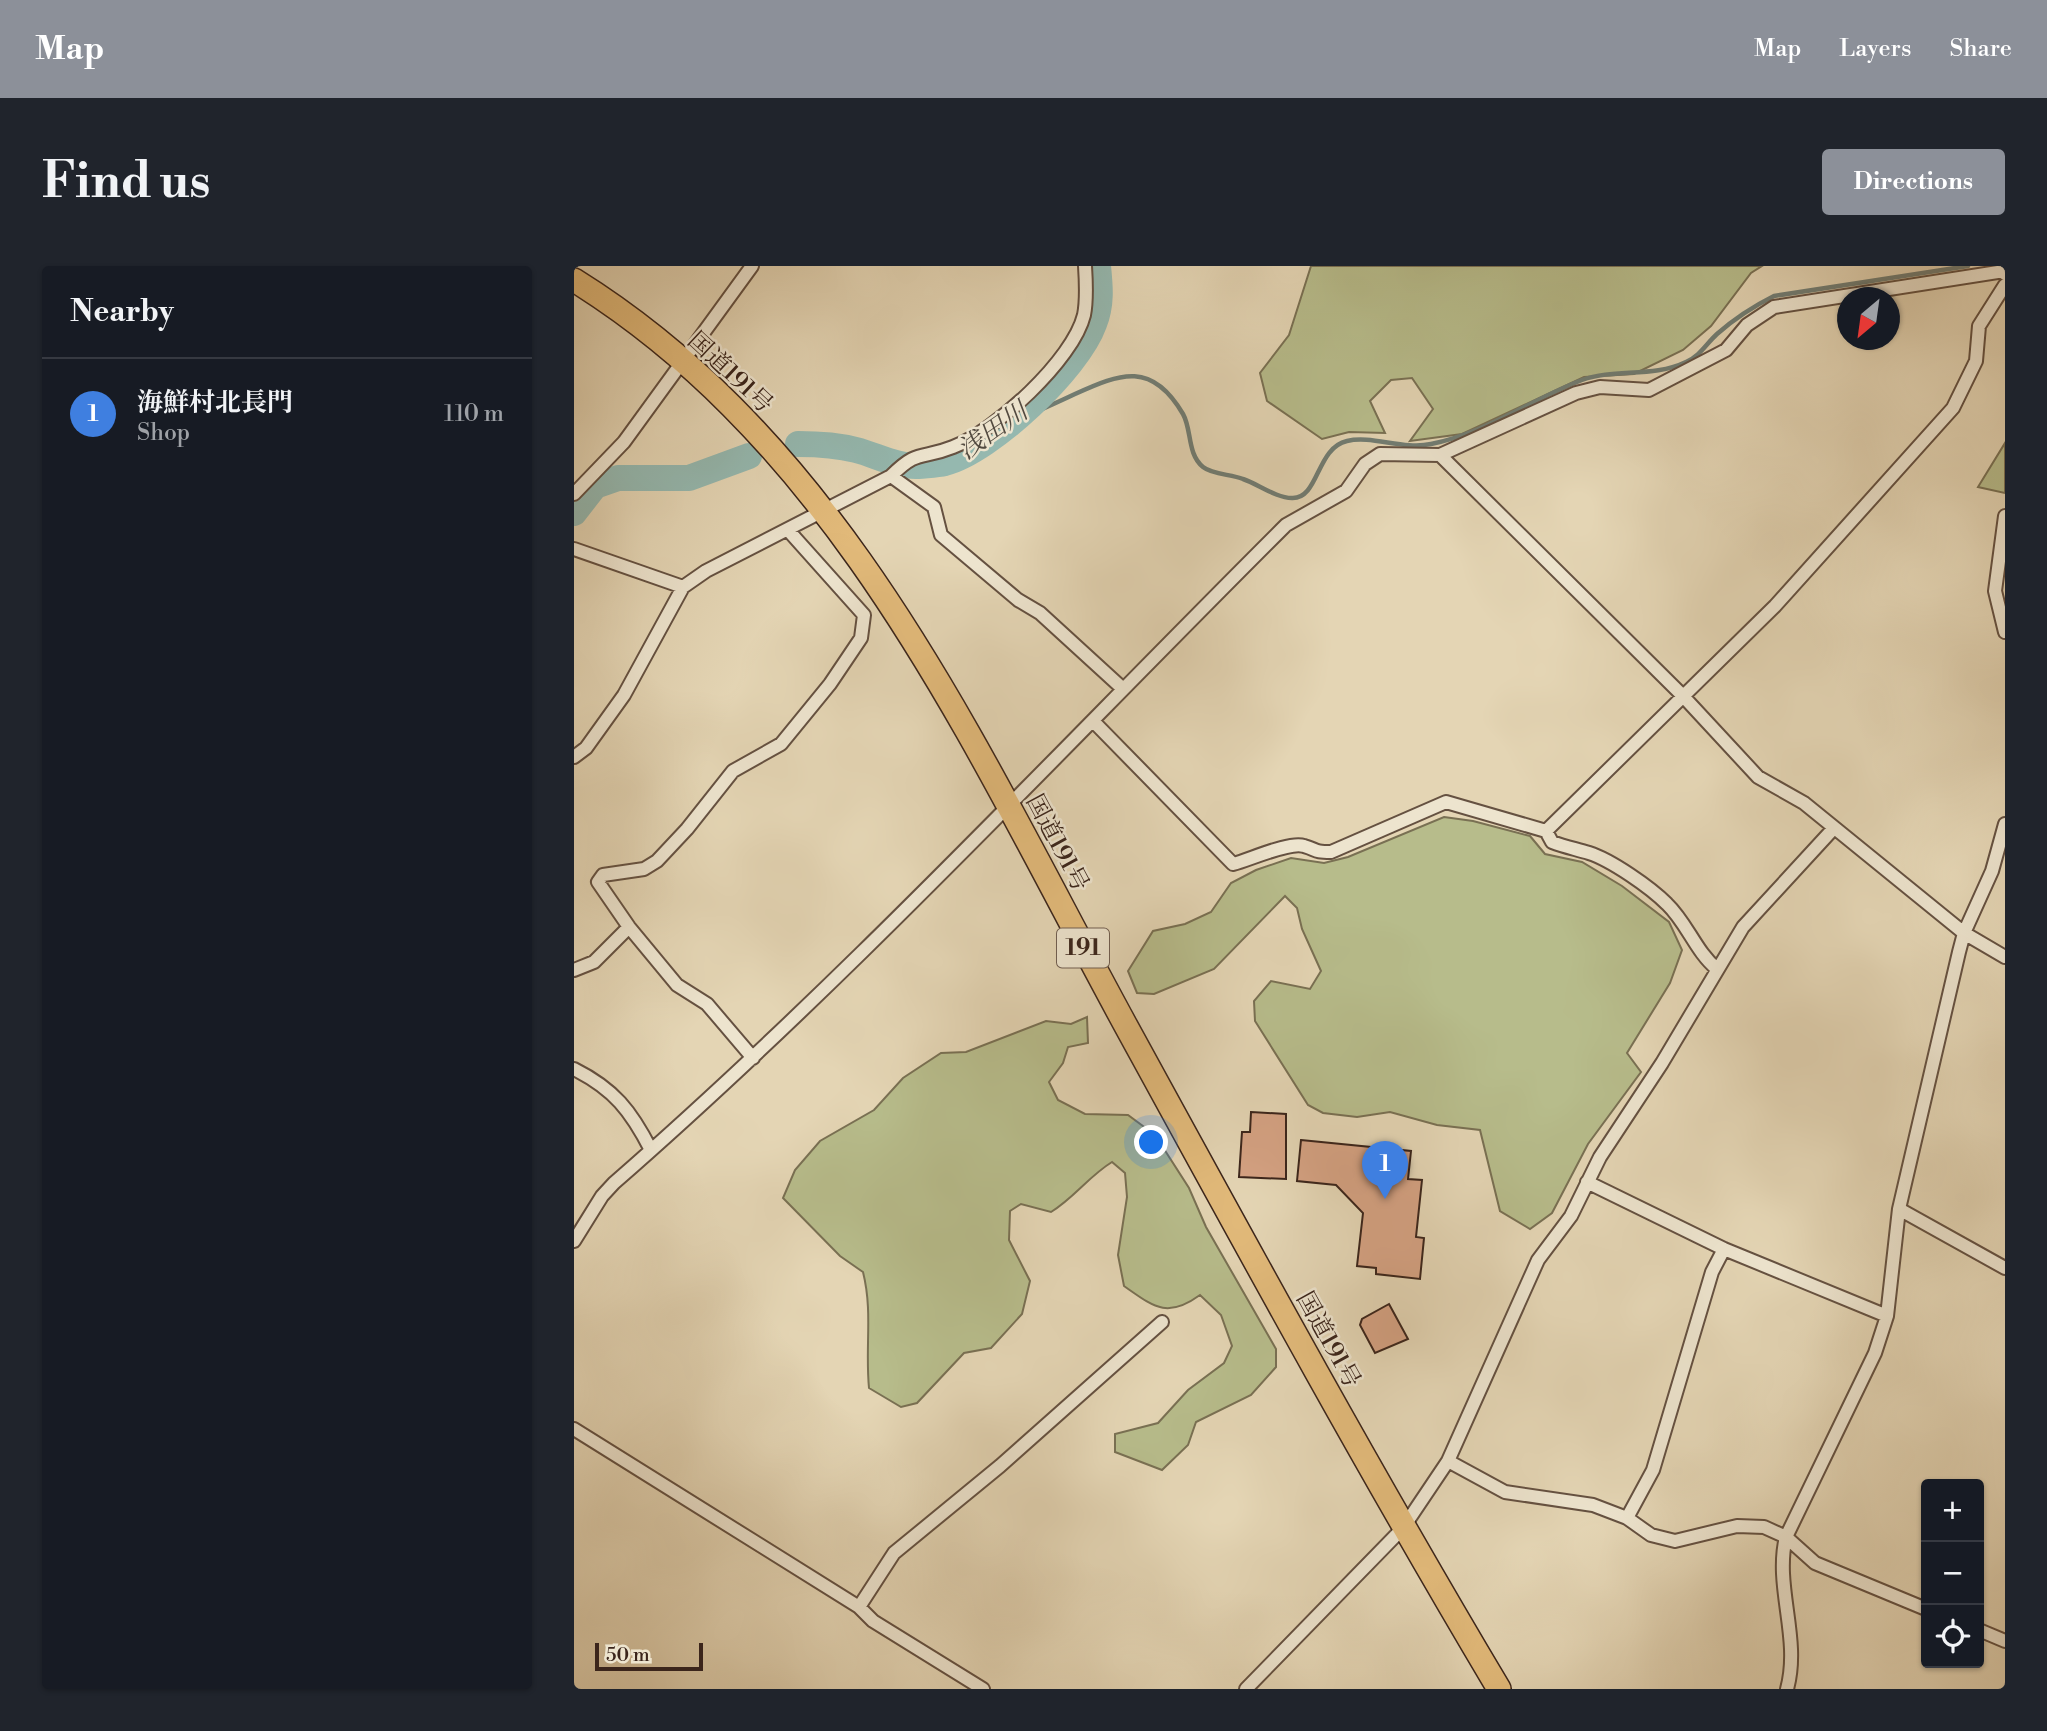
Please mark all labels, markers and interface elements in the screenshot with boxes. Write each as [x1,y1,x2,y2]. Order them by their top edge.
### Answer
text: Map [35,29,104,70]
text: Map [1754,34,1801,64]
text: Layers [1839,34,1911,64]
text: Share [1949,34,2012,64]
button: Directions [1822,149,2005,215]
text: Find us [42,152,211,213]
north arrow [1837,287,1900,350]
text: Nearby [70,293,174,331]
street label: 国道191号 [681,326,779,420]
text: 海鮮村北長門 [137,387,293,419]
water label: 浅田川 [952,394,1037,466]
text: 1 [87,400,99,428]
text: 110 m [444,400,504,428]
text: Shop [137,419,190,447]
street label: 国道191号 [1019,789,1095,897]
road number: 191 [1057,928,1109,968]
your location [1134,1125,1168,1159]
pin: 1 [1362,1141,1408,1199]
street label: 国道191号 [1289,1287,1367,1393]
map controls [1921,1479,1984,1668]
button: + [1921,1479,1984,1542]
button: − [1921,1542,1984,1605]
button: locate [1921,1605,1984,1668]
scale bar [595,1640,704,1672]
text: 50 m [606,1643,650,1667]

